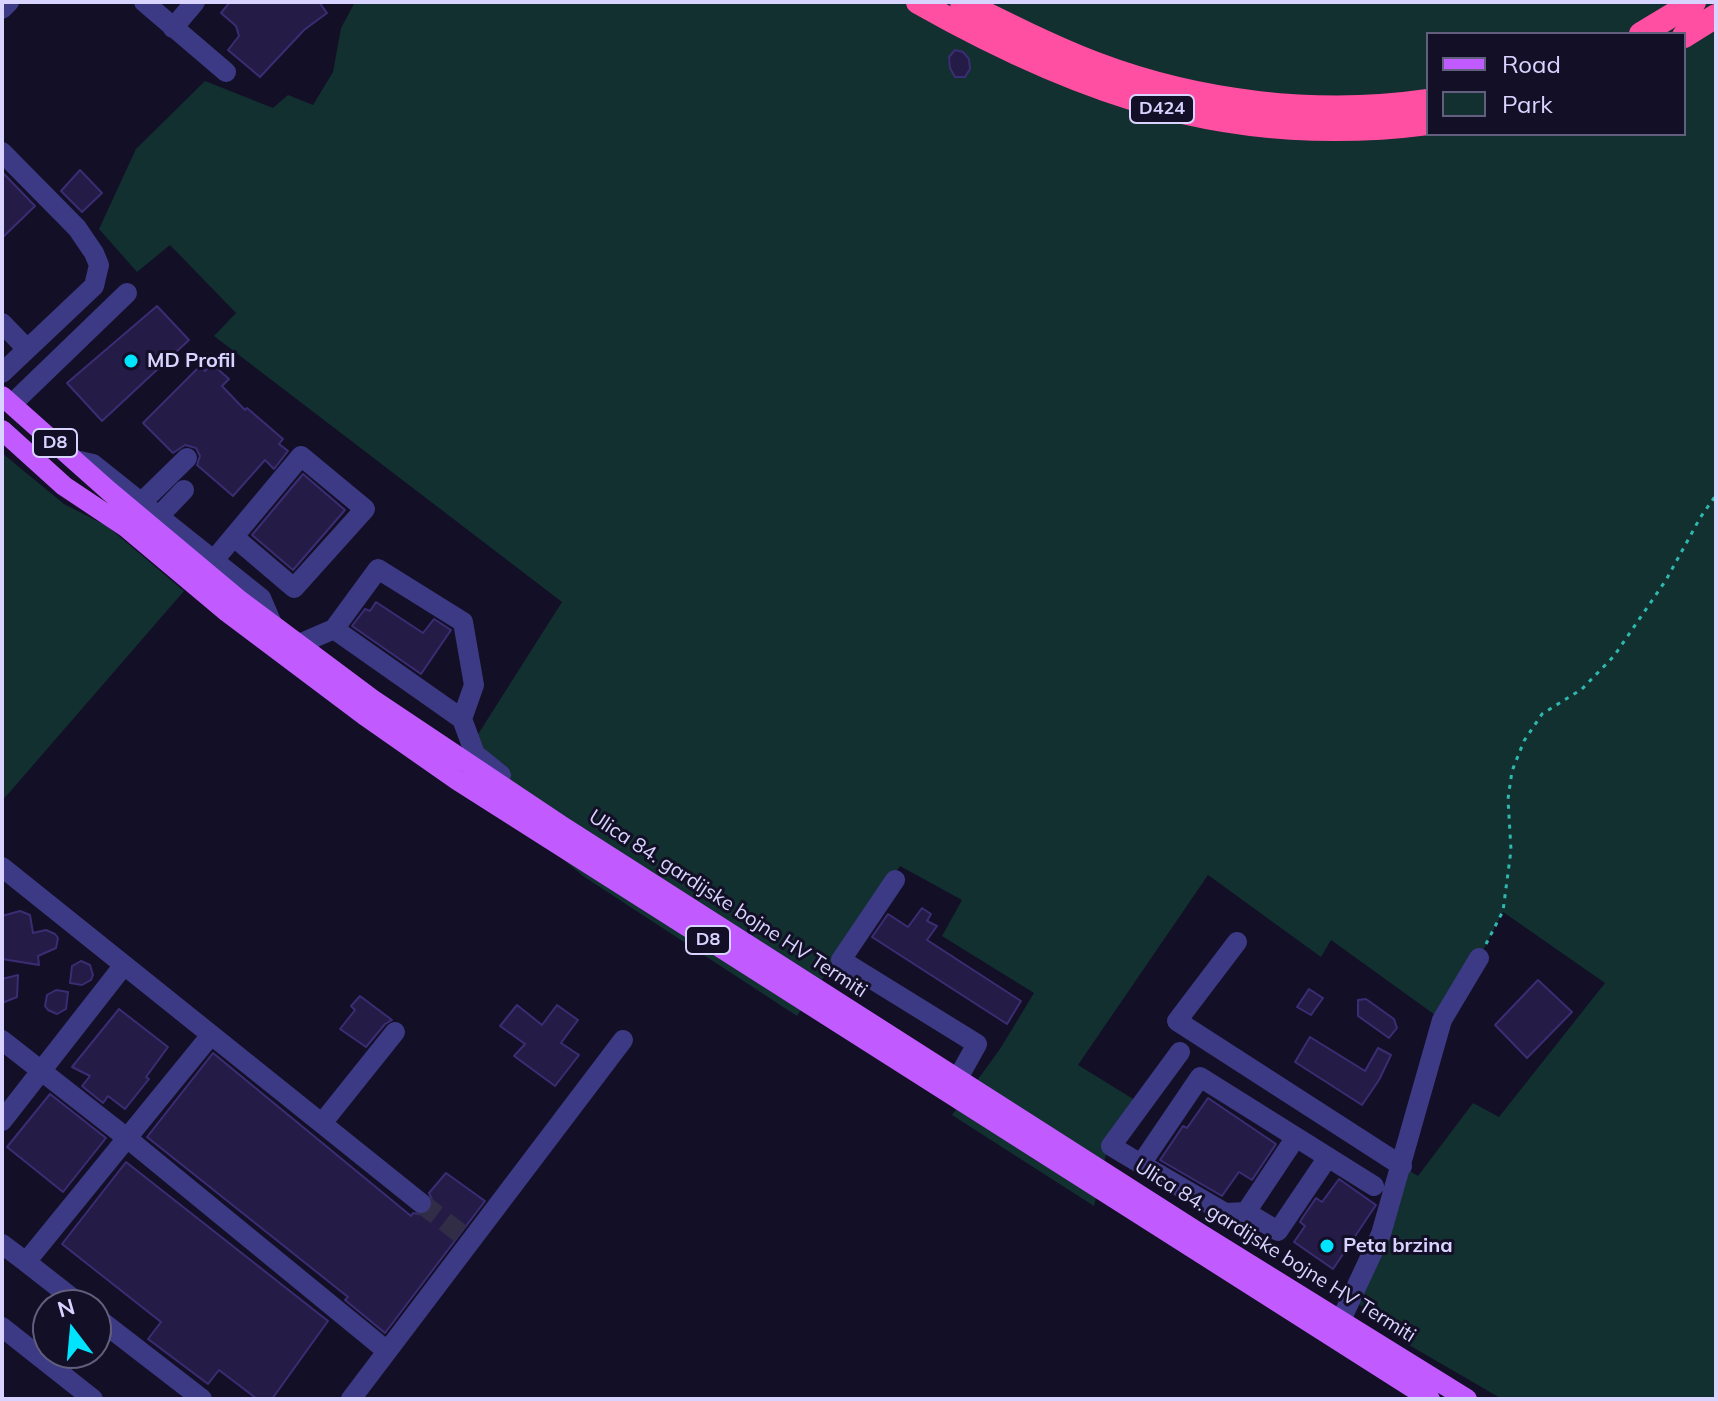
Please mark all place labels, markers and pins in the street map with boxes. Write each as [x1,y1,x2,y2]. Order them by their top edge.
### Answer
place label: MD Profil [147,349,235,373]
marker: MD Profil [122,352,140,370]
place label: Peta brzina [1343,1234,1453,1258]
marker: Peta brzina [1318,1237,1336,1255]

